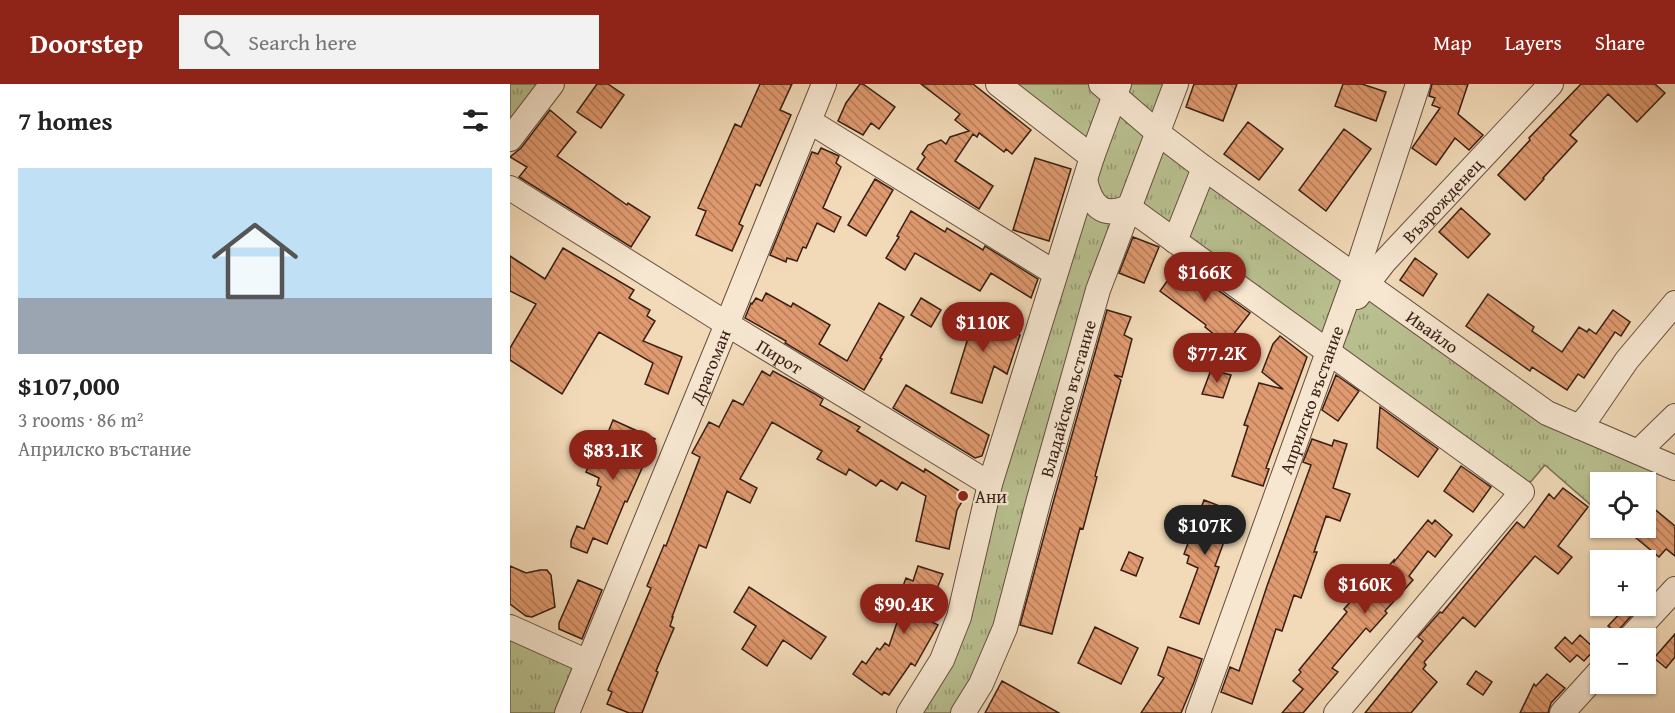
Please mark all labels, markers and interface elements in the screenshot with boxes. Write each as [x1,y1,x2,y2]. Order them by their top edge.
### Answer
search box [179,15,599,69]
text: Doorstep [30,22,143,63]
icon: search [200,26,233,59]
text: Search here [248,26,357,58]
text: Map [1433,27,1472,58]
text: Layers [1505,27,1562,58]
text: Share [1595,27,1645,58]
text: 7 homes [18,101,113,140]
icon: filters [459,104,492,137]
street label: Възрожденец [1395,152,1489,249]
icon: home [201,207,309,315]
pin: $166K [1163,252,1247,303]
text: $166K [1178,257,1232,286]
pin: $110K [941,302,1025,353]
street label: Ивайло [1401,303,1465,360]
text: $110K [956,307,1010,336]
street label: Владайско въстание [1032,316,1102,480]
street label: Априлско въстание [1272,322,1350,478]
street label: Драгоман [682,325,737,409]
street label: Пирот [752,332,808,381]
pin: $77.2K [1168,333,1266,384]
text: $77.2K [1187,338,1247,367]
text: $107,000 [18,366,120,405]
text: 3 rooms · 86 m² [18,405,144,434]
pin: $83.1K [564,430,662,481]
text: Априлско въстание [18,434,191,463]
text: $83.1K [583,435,643,464]
map controls [1590,472,1656,694]
button: locate [1590,472,1656,538]
place label: Ани [975,483,1007,510]
marker: Ани [956,489,970,503]
pin: $107K [1163,505,1247,556]
text: $107K [1178,510,1232,539]
button: + [1590,550,1656,616]
pin: $160K [1323,564,1407,615]
text: $160K [1338,569,1392,598]
pin: $90.4K [855,584,953,635]
text: $90.4K [874,589,934,618]
button: − [1590,628,1656,694]

